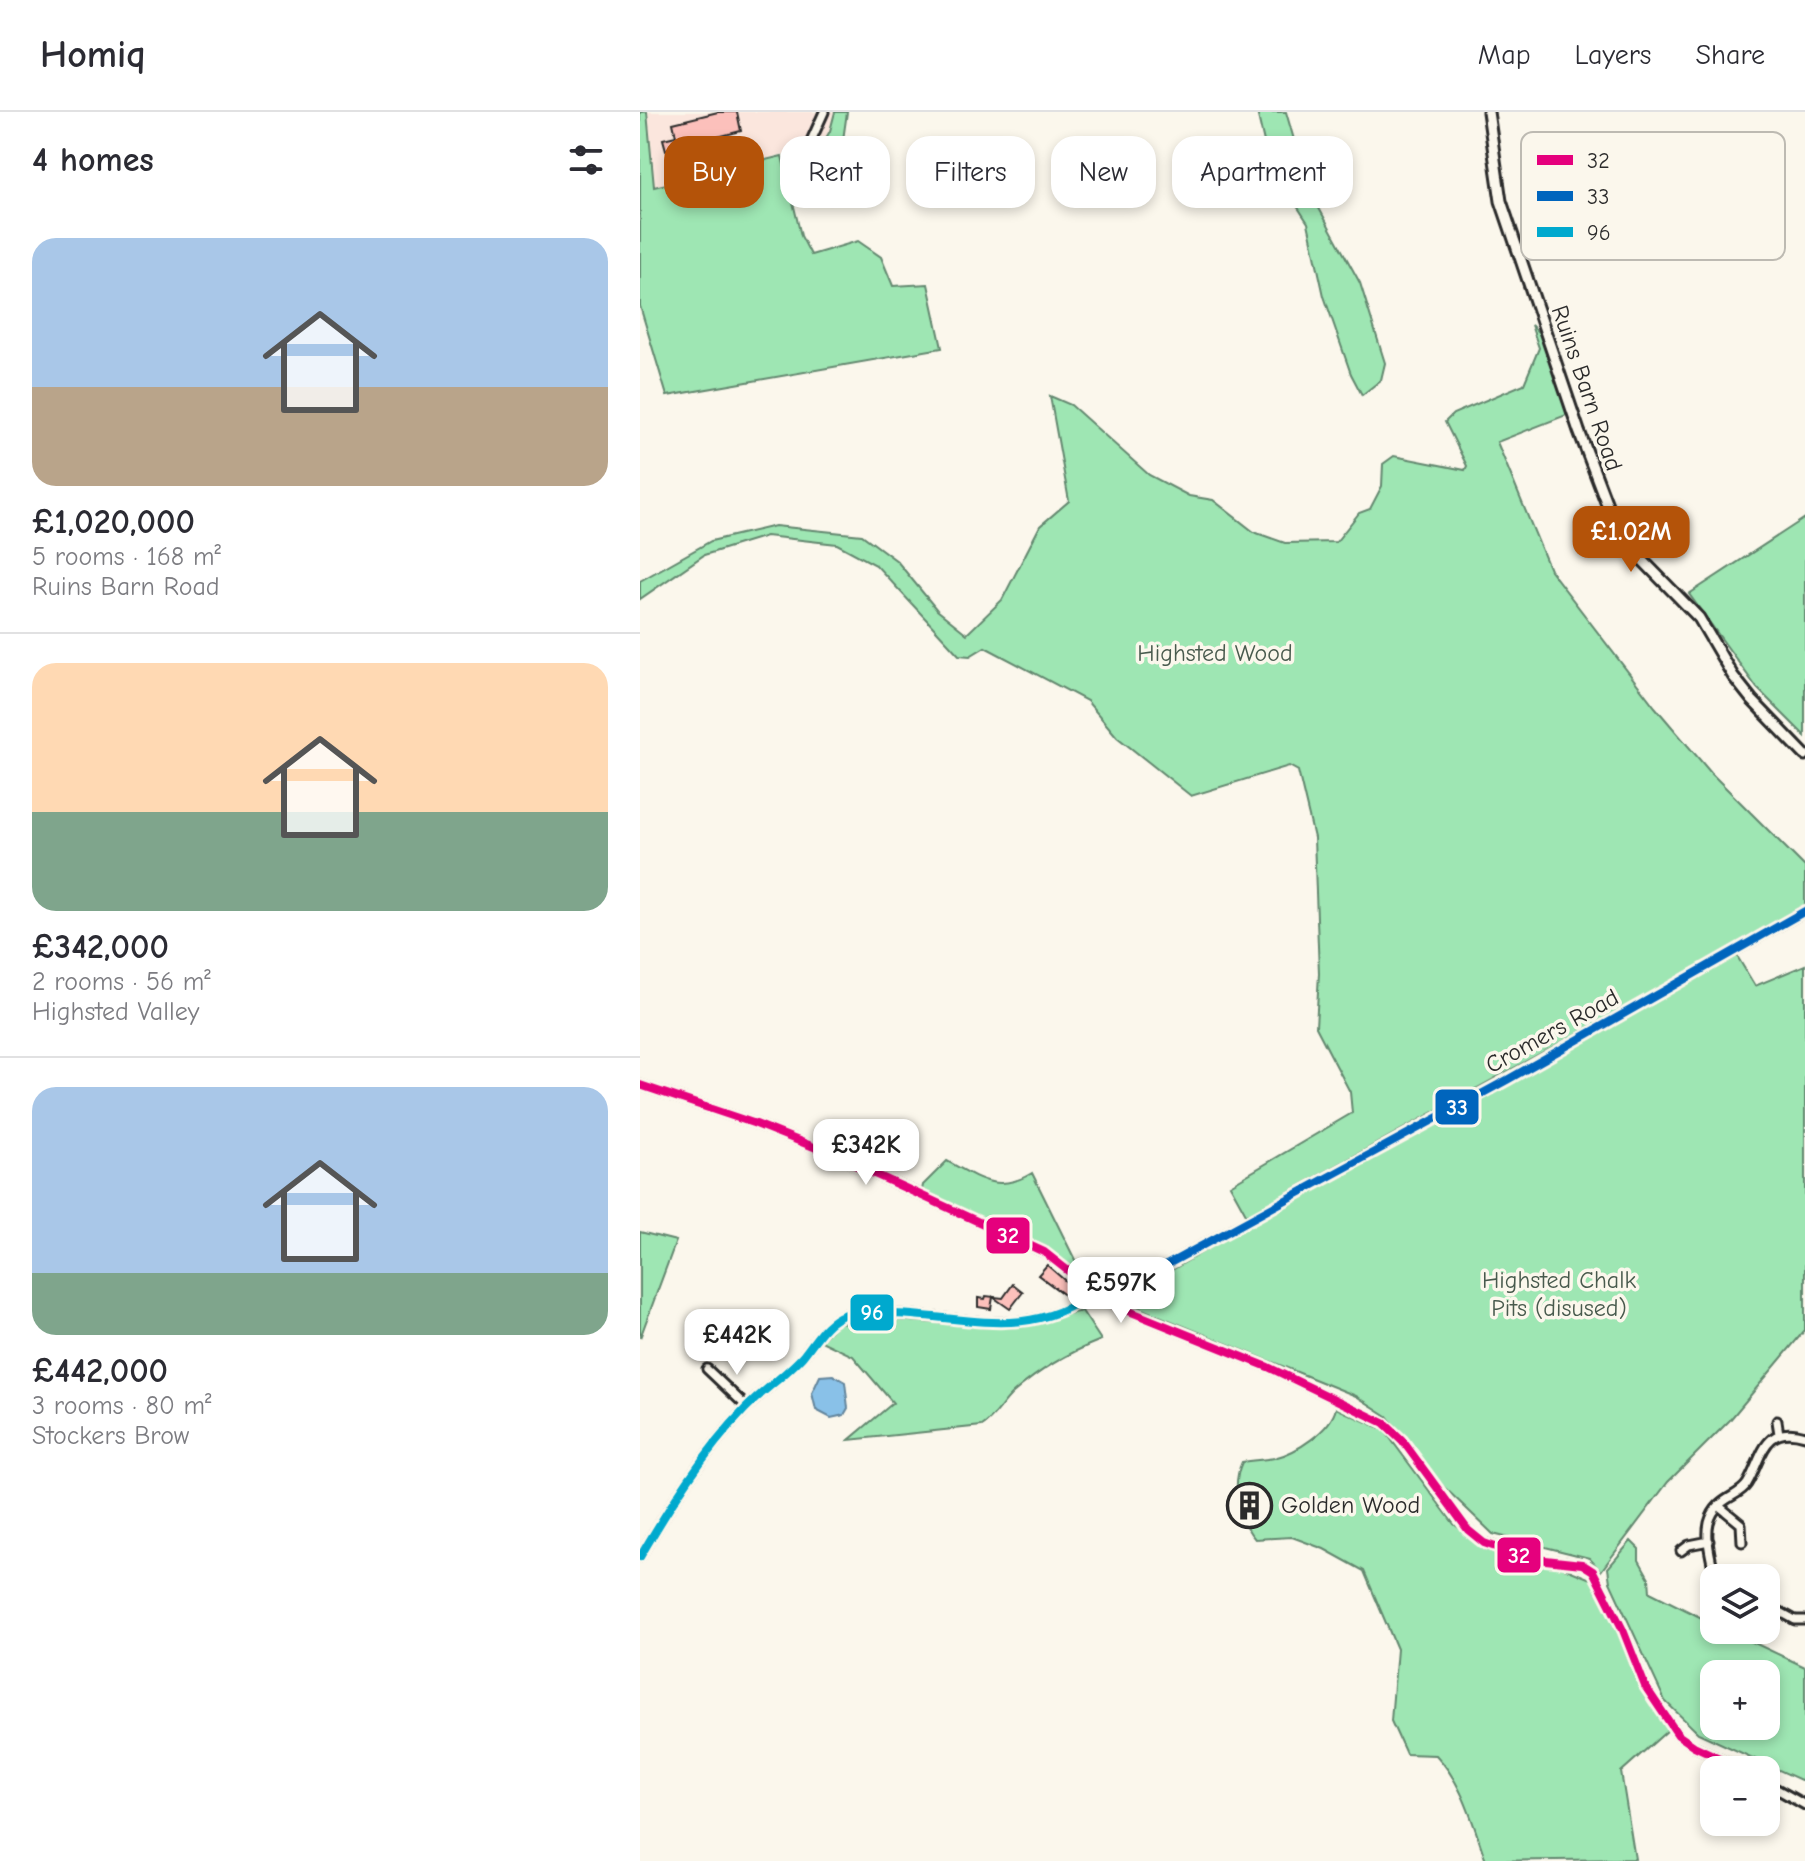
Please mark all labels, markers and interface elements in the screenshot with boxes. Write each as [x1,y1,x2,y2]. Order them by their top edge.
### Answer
text: Homiq [40,33,146,77]
text: Map [1478,39,1531,71]
text: Layers [1575,39,1651,71]
text: Share [1695,39,1765,71]
legend [1521,132,1785,260]
chip: Buy [664,136,764,208]
chip: Rent [780,136,890,208]
chip: Filters [906,136,1035,208]
chip: New [1051,136,1156,208]
chip: Apartment [1172,136,1353,208]
icon: filters [564,138,608,182]
text: 4 homes [32,140,154,180]
text: 32 [1587,148,1610,174]
text: 33 [1587,184,1609,210]
text: 96 [1587,220,1611,246]
icon: home [248,290,392,434]
street label: Ruins Barn Road [1546,302,1628,474]
text: £1,020,000 [32,502,195,542]
pin: £1.02M [1566,506,1696,574]
text: £1.02M [1591,517,1671,547]
text: 5 rooms · 168 m² [32,542,221,572]
text: Ruins Barn Road [32,572,220,602]
park label: Highsted Wood [1137,639,1293,667]
icon: home [248,715,392,859]
text: £342,000 [32,927,169,967]
text: 2 rooms · 56 m² [32,967,211,997]
street label: Cromers Road [1481,983,1623,1079]
text: Highsted Valley [32,997,199,1027]
line badge: 33 [1434,1088,1480,1126]
text: 33 [1446,1095,1468,1121]
pin: £342K [810,1119,922,1187]
text: £342K [831,1130,901,1160]
icon: home [248,1139,392,1283]
line badge: 32 [985,1216,1031,1255]
text: 32 [997,1223,1019,1249]
pin: £597K [1065,1257,1177,1325]
park label: Highsted Chalk Pits (disused) [1482,1266,1636,1322]
text: £597K [1086,1268,1156,1298]
line badge: 96 [849,1293,895,1332]
text: 96 [860,1300,884,1326]
pin: £442K [681,1309,793,1377]
text: £442K [702,1320,772,1350]
text: £442,000 [32,1351,168,1391]
text: 3 rooms · 80 m² [32,1391,211,1421]
text: Stockers Brow [32,1421,189,1451]
building icon: Golden Wood [1226,1481,1274,1529]
place label: Golden Wood [1281,1491,1420,1519]
line badge: 32 [1496,1536,1542,1574]
text: 32 [1508,1543,1530,1569]
map controls [1700,1564,1780,1836]
button: layers [1700,1564,1780,1644]
button: + [1700,1660,1780,1740]
button: − [1700,1756,1780,1836]

